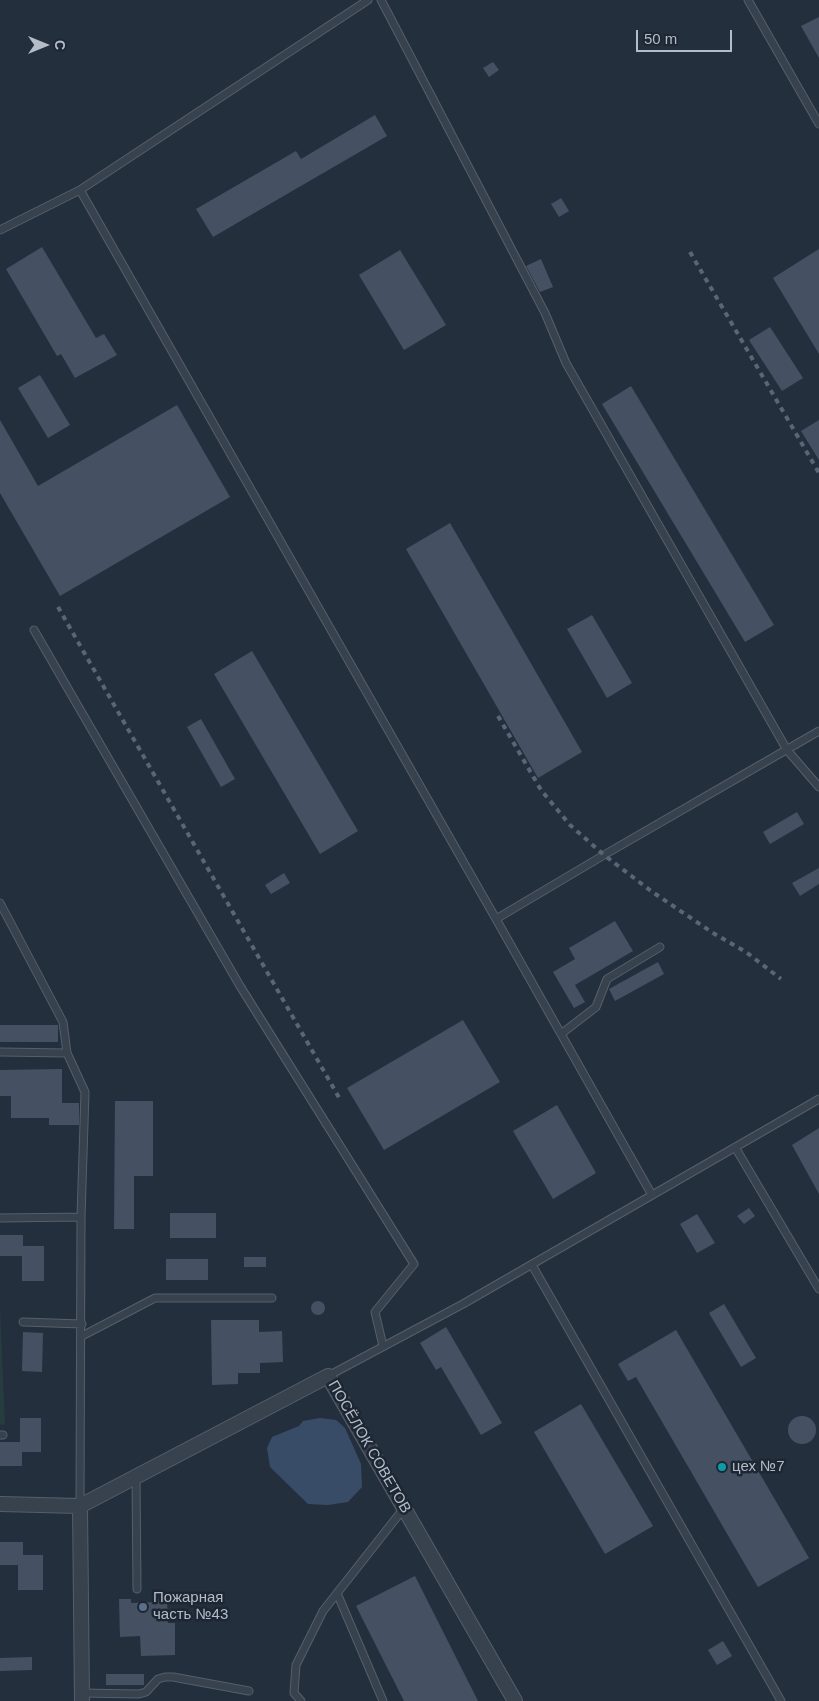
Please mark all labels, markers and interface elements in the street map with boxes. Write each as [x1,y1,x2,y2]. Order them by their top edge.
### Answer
north arrow [20,20,70,70]
scale bar [639,20,735,52]
text: 50 m [644,30,677,47]
text: С [52,40,68,50]
street label: ПОСЁЛОК СОВЕТОВ [324,1378,414,1516]
place label: цех №7 [732,1458,785,1476]
marker: цех №7 [716,1461,728,1473]
place label: Пожарная часть №43 [153,1589,228,1624]
marker: Пожарная часть №43 [137,1601,149,1613]

